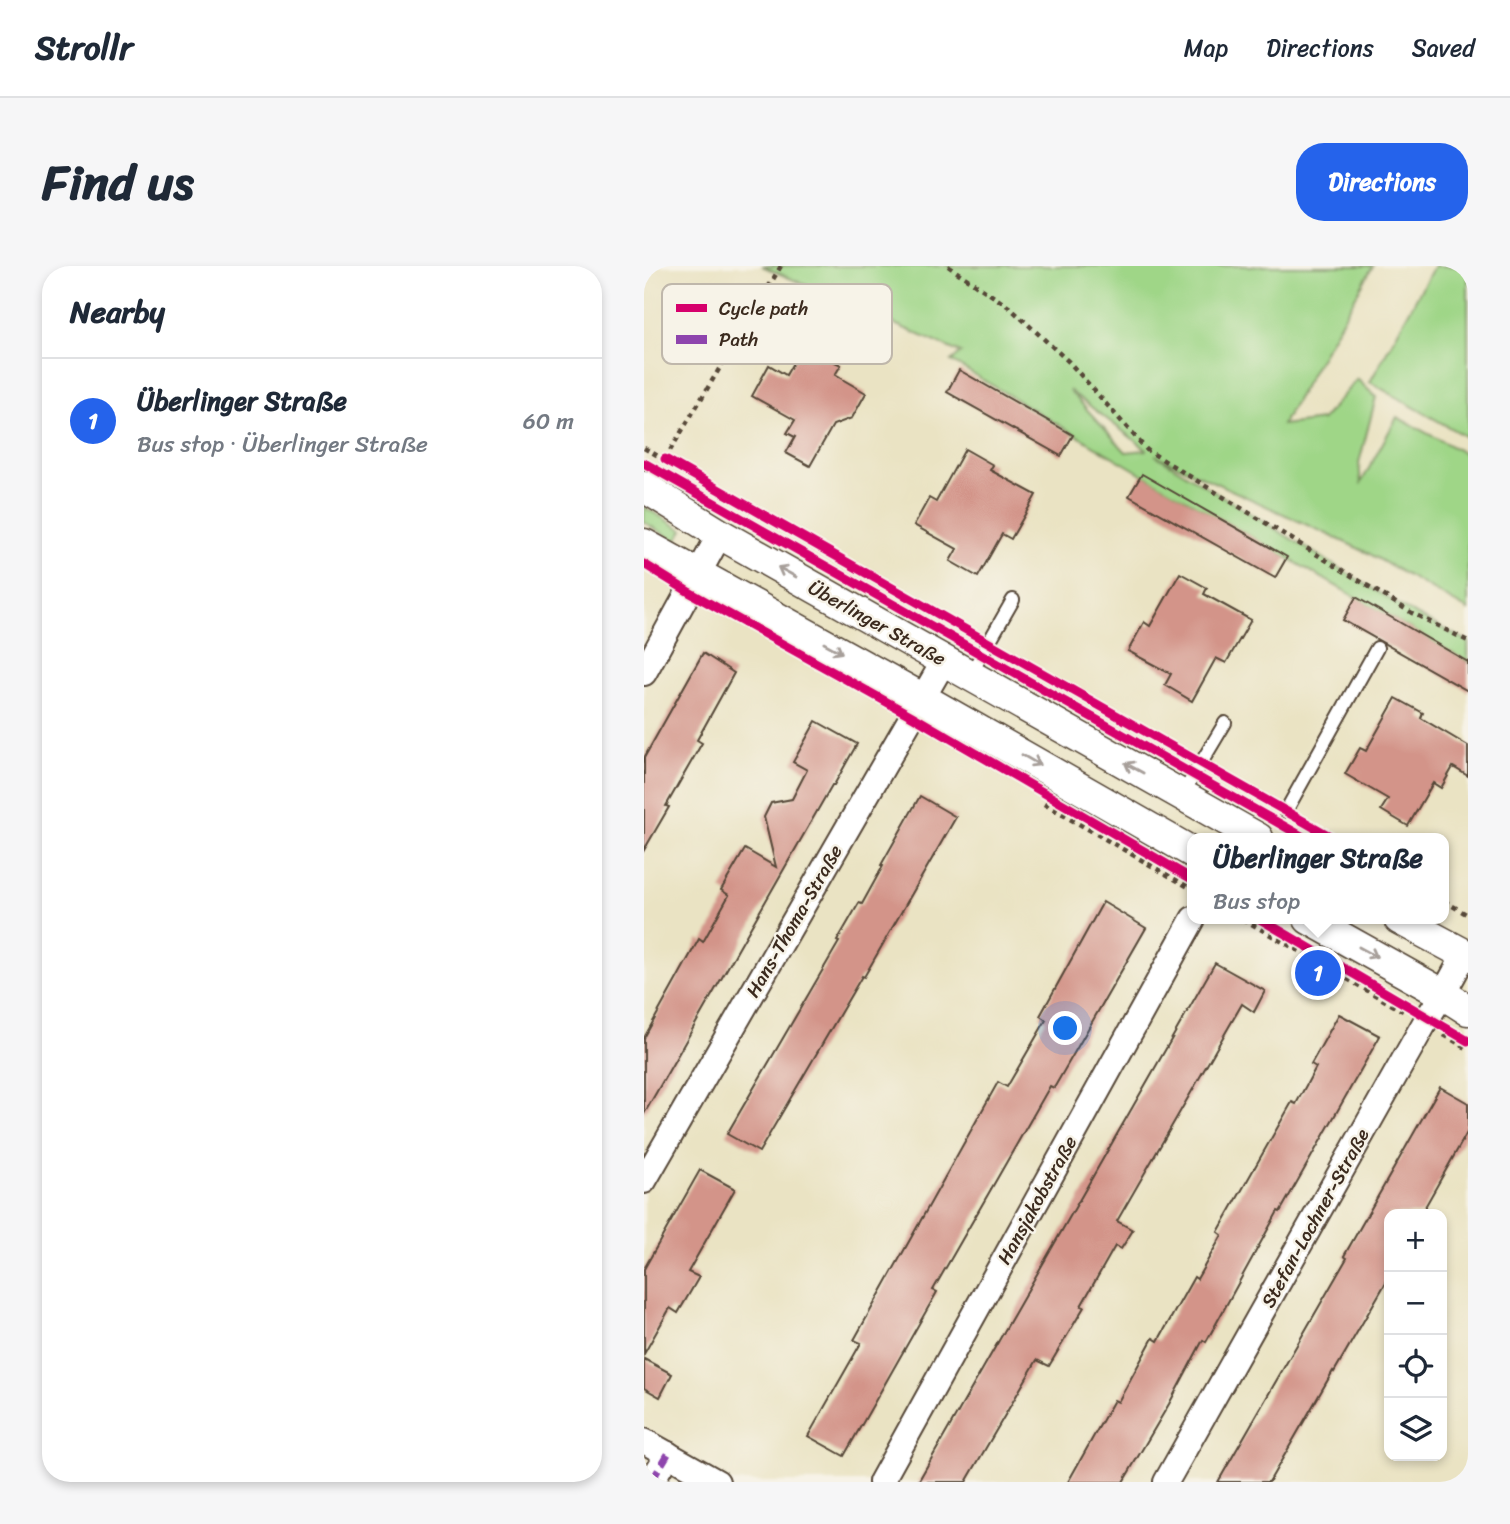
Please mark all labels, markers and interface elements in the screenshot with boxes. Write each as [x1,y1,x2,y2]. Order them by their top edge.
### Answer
text: Strollr [35,19,133,77]
text: Map [1184,27,1228,69]
text: Directions [1266,27,1374,69]
text: Saved [1412,27,1475,69]
text: Find us [42,139,194,226]
button: Directions [1296,143,1468,221]
legend [662,284,892,364]
text: Nearby [70,285,165,339]
text: Cycle path [719,292,808,325]
text: Path [719,323,758,356]
text: Überlinger Straße [137,378,347,424]
text: 1 [88,401,98,442]
text: 60 m [523,401,574,442]
text: Bus stop · Überlinger Straße [137,424,428,465]
one-way arrow [777,565,798,578]
street label: Überlinger Straße [802,571,952,675]
one-way arrow [822,641,842,655]
one-way arrow [1020,753,1040,767]
one-way arrow [1125,761,1145,775]
popup [1187,833,1449,924]
text: Überlinger Straße [1213,835,1423,881]
street label: Hans-Thoma-Straße [737,838,851,1004]
text: Bus stop [1213,881,1300,922]
one-way arrow [1358,945,1378,959]
pin: 1 [1295,947,1341,999]
your location [1048,1011,1082,1045]
street label: Stefan-Lochner-Straße [1252,1122,1378,1314]
street label: Hansjakobstraße [988,1129,1086,1271]
map controls [1384,1209,1447,1461]
button: + [1384,1209,1447,1272]
button: − [1384,1272,1447,1335]
button: locate [1384,1335,1447,1398]
button: layers [1384,1398,1447,1461]

